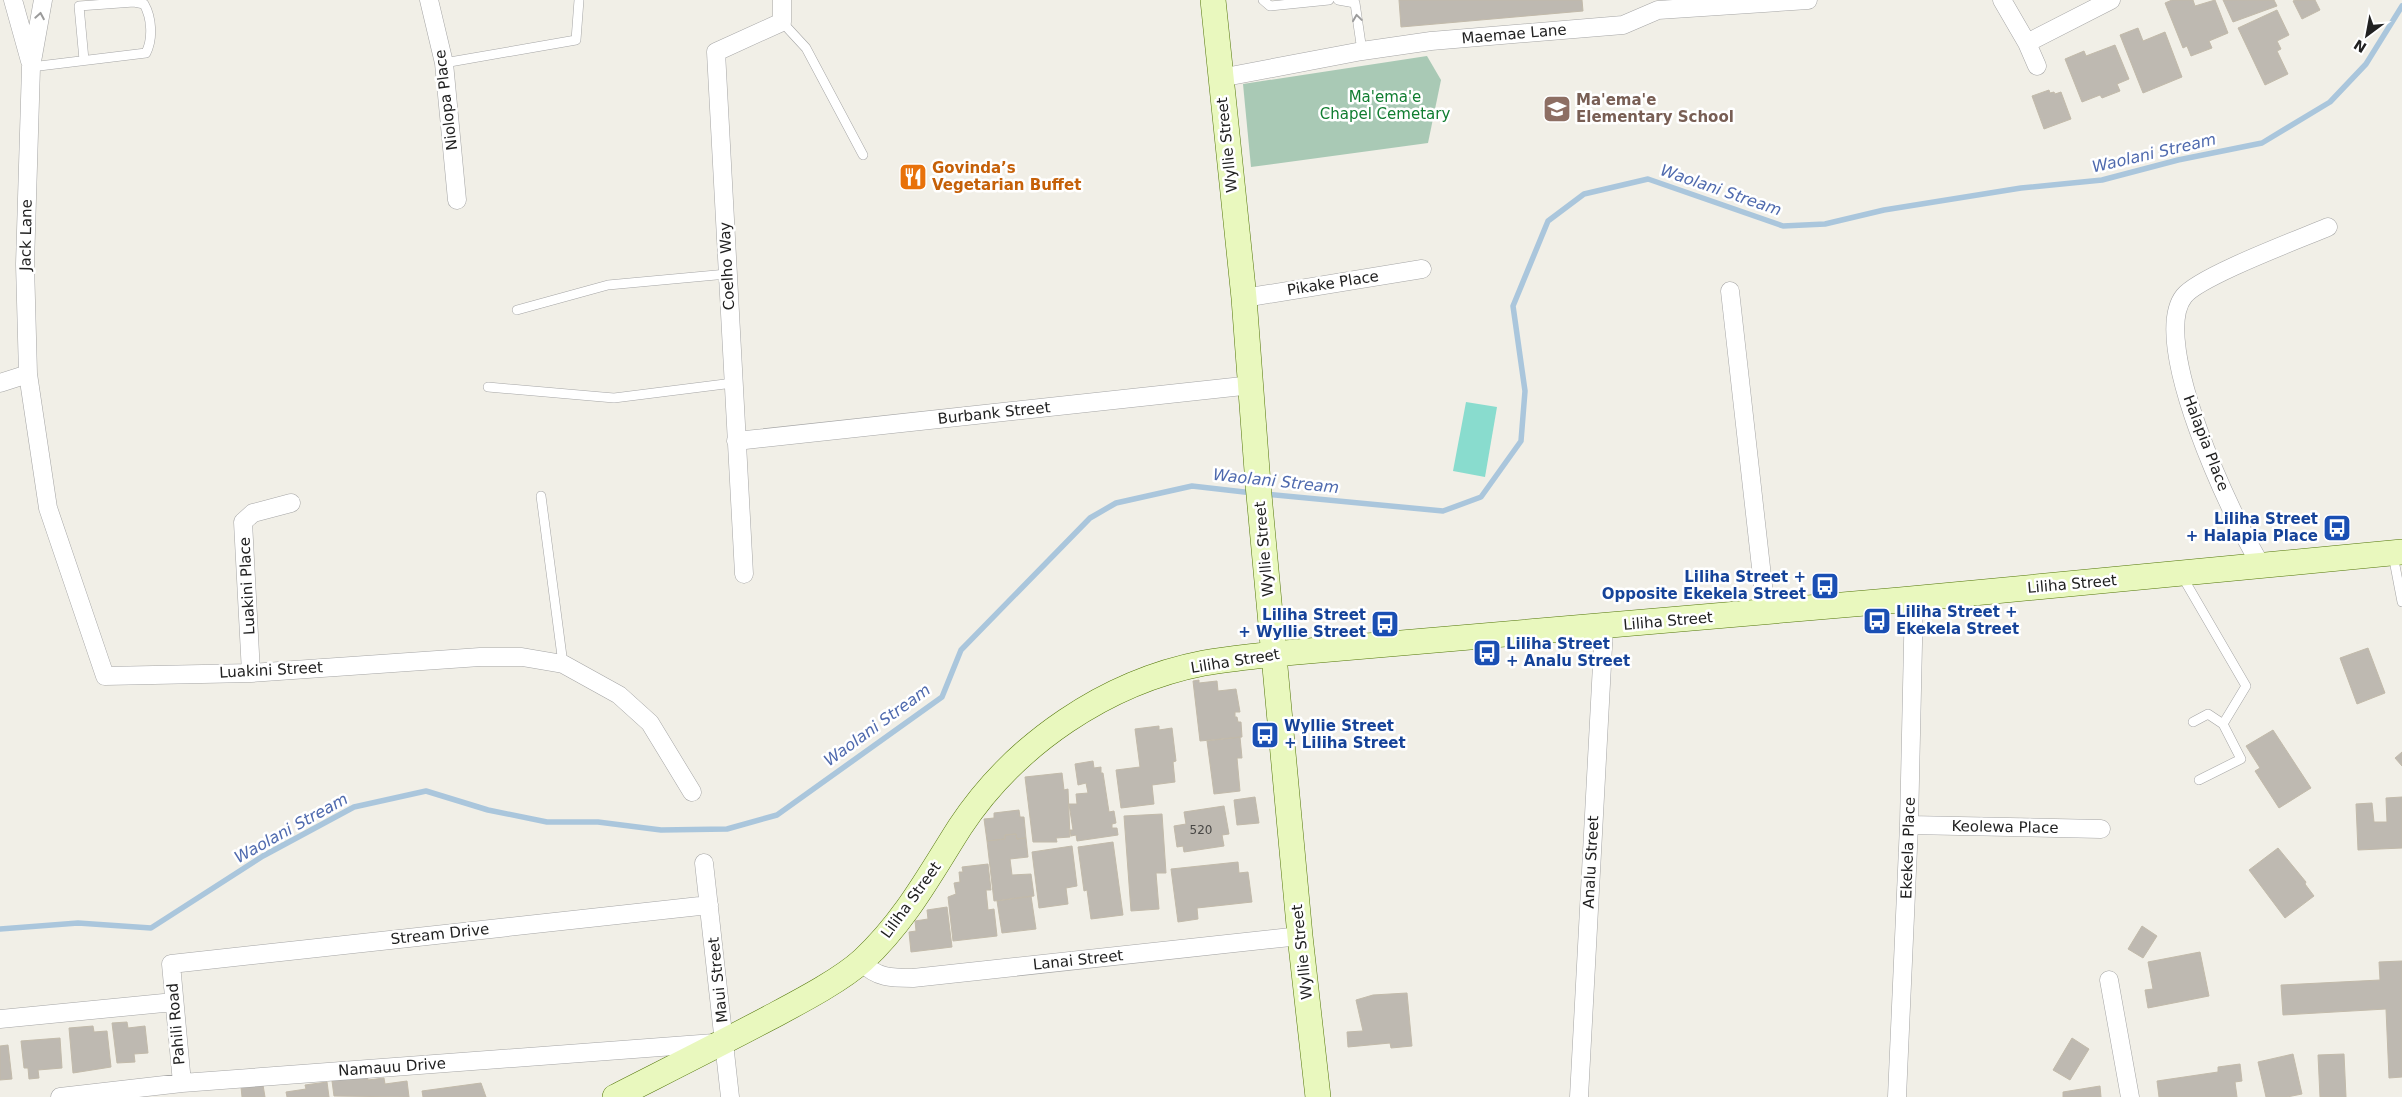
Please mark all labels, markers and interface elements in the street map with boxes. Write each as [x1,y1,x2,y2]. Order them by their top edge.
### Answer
north arrow [2342,10,2392,60]
one-way arrow [35,12,45,20]
one-way arrow [1352,14,1363,22]
street label: Maemae Lane [1461,20,1567,48]
text: N [2351,36,2369,56]
street label: Niolopa Place [431,49,461,151]
park label: Ma'ema'e Chapel Cemetary [1320,88,1450,123]
place label: Ma'ema'e Elementary School [1576,91,1734,126]
school or university icon: Ma'ema'e Elementary School [1542,94,1572,124]
street label: Wyllie Street [1213,96,1241,193]
water label: Waolani Stream [2090,129,2218,177]
place label: Govinda’s Vegetarian Buffet [932,159,1081,194]
water label: Waolani Stream [1658,160,1784,220]
restaurant icon: Govinda’s Vegetarian Buffet [898,162,928,192]
street label: Jack Lane [16,199,36,272]
street label: Coelho Way [716,221,738,311]
street label: Pikake Place [1286,267,1380,299]
street label: Halapia Place [2179,392,2233,494]
street label: Burbank Street [937,398,1051,428]
water label: Waolani Stream [1212,465,1340,497]
street label: Wyllie Street [1251,501,1277,597]
place label: Liliha Street + Halapia Place [2186,510,2318,545]
bus stop icon: Liliha Street + Halapia Place [2322,513,2352,543]
street label: Luakini Place [235,537,259,635]
place label: Liliha Street + Opposite Ekekela Street [1602,568,1806,603]
bus stop icon: Liliha Street + Opposite Ekekela Street [1810,571,1840,601]
street label: Liliha Street [2026,571,2118,597]
place label: Liliha Street + Ekekela Street [1896,603,2019,638]
place label: Liliha Street + Wyllie Street [1238,606,1366,641]
bus stop icon: Liliha Street + Ekekela Street [1862,606,1892,636]
street label: Liliha Street [1622,608,1714,634]
bus stop icon: Liliha Street + Wyllie Street [1370,609,1400,639]
place label: Liliha Street + Analu Street [1506,635,1630,670]
bus stop icon: Liliha Street + Analu Street [1472,638,1502,668]
street label: Liliha Street [1189,645,1281,677]
street label: Luakini Street [219,658,323,682]
water label: Waolani Stream [820,680,934,770]
place label: Wyllie Street + Liliha Street [1284,717,1406,752]
bus stop icon: Wyllie Street + Liliha Street [1250,720,1280,750]
water label: Waolani Stream [231,789,351,867]
street label: Ekekela Place [1897,797,1919,899]
street label: Analu Street [1580,815,1602,909]
street label: Keolewa Place [1951,817,2059,837]
house number: 520 [1190,823,1212,837]
street label: Liliha Street [877,858,945,942]
street label: Wyllie Street [1288,903,1316,1000]
street label: Stream Drive [390,920,490,948]
street label: Maui Street [705,936,731,1024]
street label: Lanai Street [1032,946,1124,974]
street label: Pahili Road [163,982,189,1066]
street label: Namauu Drive [338,1054,446,1080]

